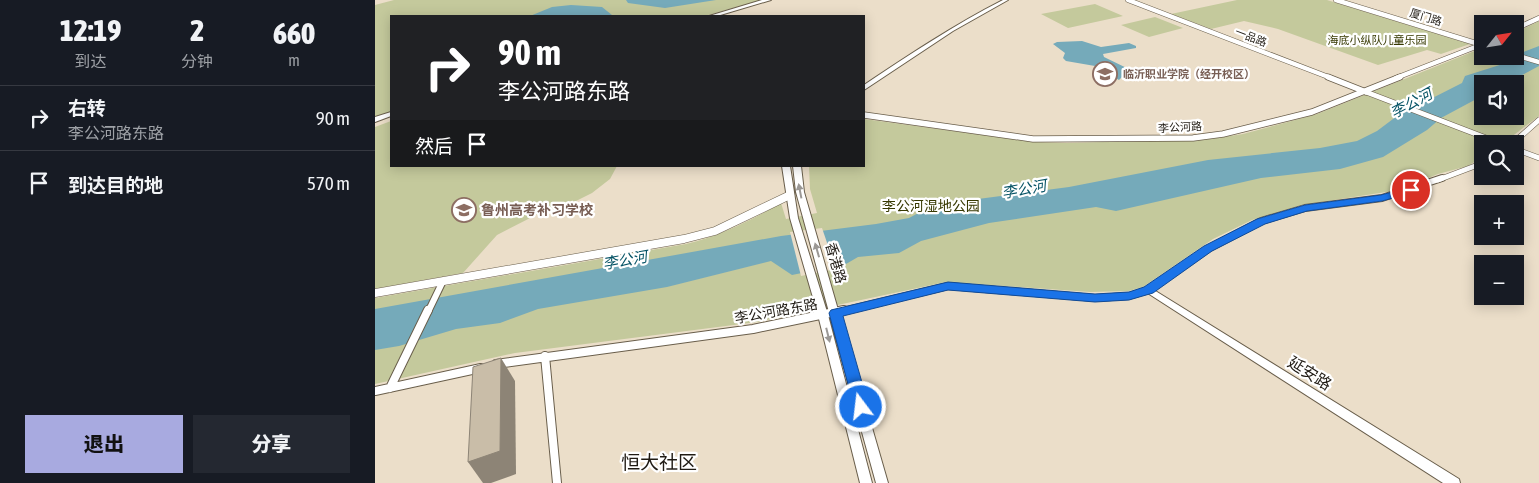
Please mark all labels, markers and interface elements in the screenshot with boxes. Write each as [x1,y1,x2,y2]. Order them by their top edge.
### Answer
street label: 厦门路 [1408,6,1444,28]
text: 12:19 [60,13,121,47]
text: 2 [190,13,204,47]
north arrow [1474,15,1524,65]
map controls [1474,15,1524,305]
text: 660 [273,16,315,50]
street label: 一品路 [1233,25,1269,49]
text: 90 m [498,32,561,72]
park label: 海底小纵队儿童乐园 [1328,34,1427,46]
icon: right [415,35,480,100]
text: m [288,51,300,69]
text: 到达 [75,52,107,70]
text: 分钟 [181,52,213,70]
school or university icon: 临沂职业学院（经开校区） [1092,61,1118,87]
place label: 临沂职业学院（经开校区） [1123,68,1255,80]
button: sound [1474,75,1524,125]
text: 李公河路东路 [498,78,630,104]
water label: 李公河 [1387,84,1437,121]
text: 右转 [68,97,106,119]
icon: right [25,104,53,132]
text: 90 m [316,107,350,129]
street label: 李公河路 [1158,120,1202,134]
text: 李公河路东路 [68,124,164,142]
icon: arrive [463,130,491,158]
text: 然后 [415,135,453,157]
button: search [1474,135,1524,185]
icon: arrive [25,169,53,197]
pin [1390,169,1432,211]
text: 570 m [307,172,350,194]
text: 到达目的地 [68,174,163,196]
water label: 李公河 [1000,176,1051,201]
icon: arrive [1397,176,1425,204]
one-way arrow [796,182,804,198]
button: + [1474,195,1524,245]
school or university icon: 鲁州高考补习学校 [451,197,477,223]
park label: 李公河湿地公园 [882,198,980,214]
place label: 鲁州高考补习学校 [481,202,593,218]
street label: 香港路 [823,241,849,285]
one-way arrow [812,243,820,258]
water label: 李公河 [601,247,652,272]
button: − [1474,255,1524,305]
street label: 李公河路东路 [733,296,819,326]
one-way arrow [824,328,832,343]
street label: 延安路 [1285,353,1335,393]
position arrow [834,380,886,432]
button: 退出 [25,415,183,473]
button: 分享 [193,415,350,473]
district label: 恒大社区 [621,451,697,473]

